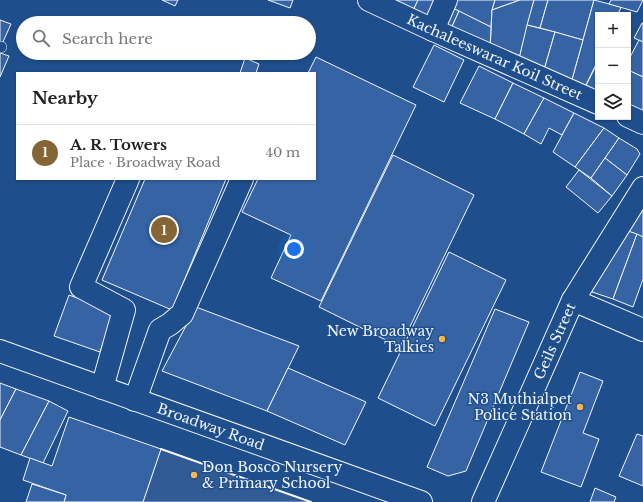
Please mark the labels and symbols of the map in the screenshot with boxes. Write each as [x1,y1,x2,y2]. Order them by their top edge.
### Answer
street label: Kachaleeswarar Koil Street [404,10,586,104]
pin: 1 [151,215,177,245]
your location [284,239,304,259]
street label: Geils Street [530,299,580,382]
place label: New Broadway Talkies [327,322,434,356]
marker: New Broadway Talkies [437,334,447,344]
place label: N3 Muthialpet Police Station [468,390,573,424]
street label: Broadway Road [155,399,267,454]
marker: N3 Muthialpet Police Station [575,402,585,412]
place label: Don Bosco Nursery & Primary School [202,458,343,492]
marker: Don Bosco Nursery & Primary School [189,470,199,480]

